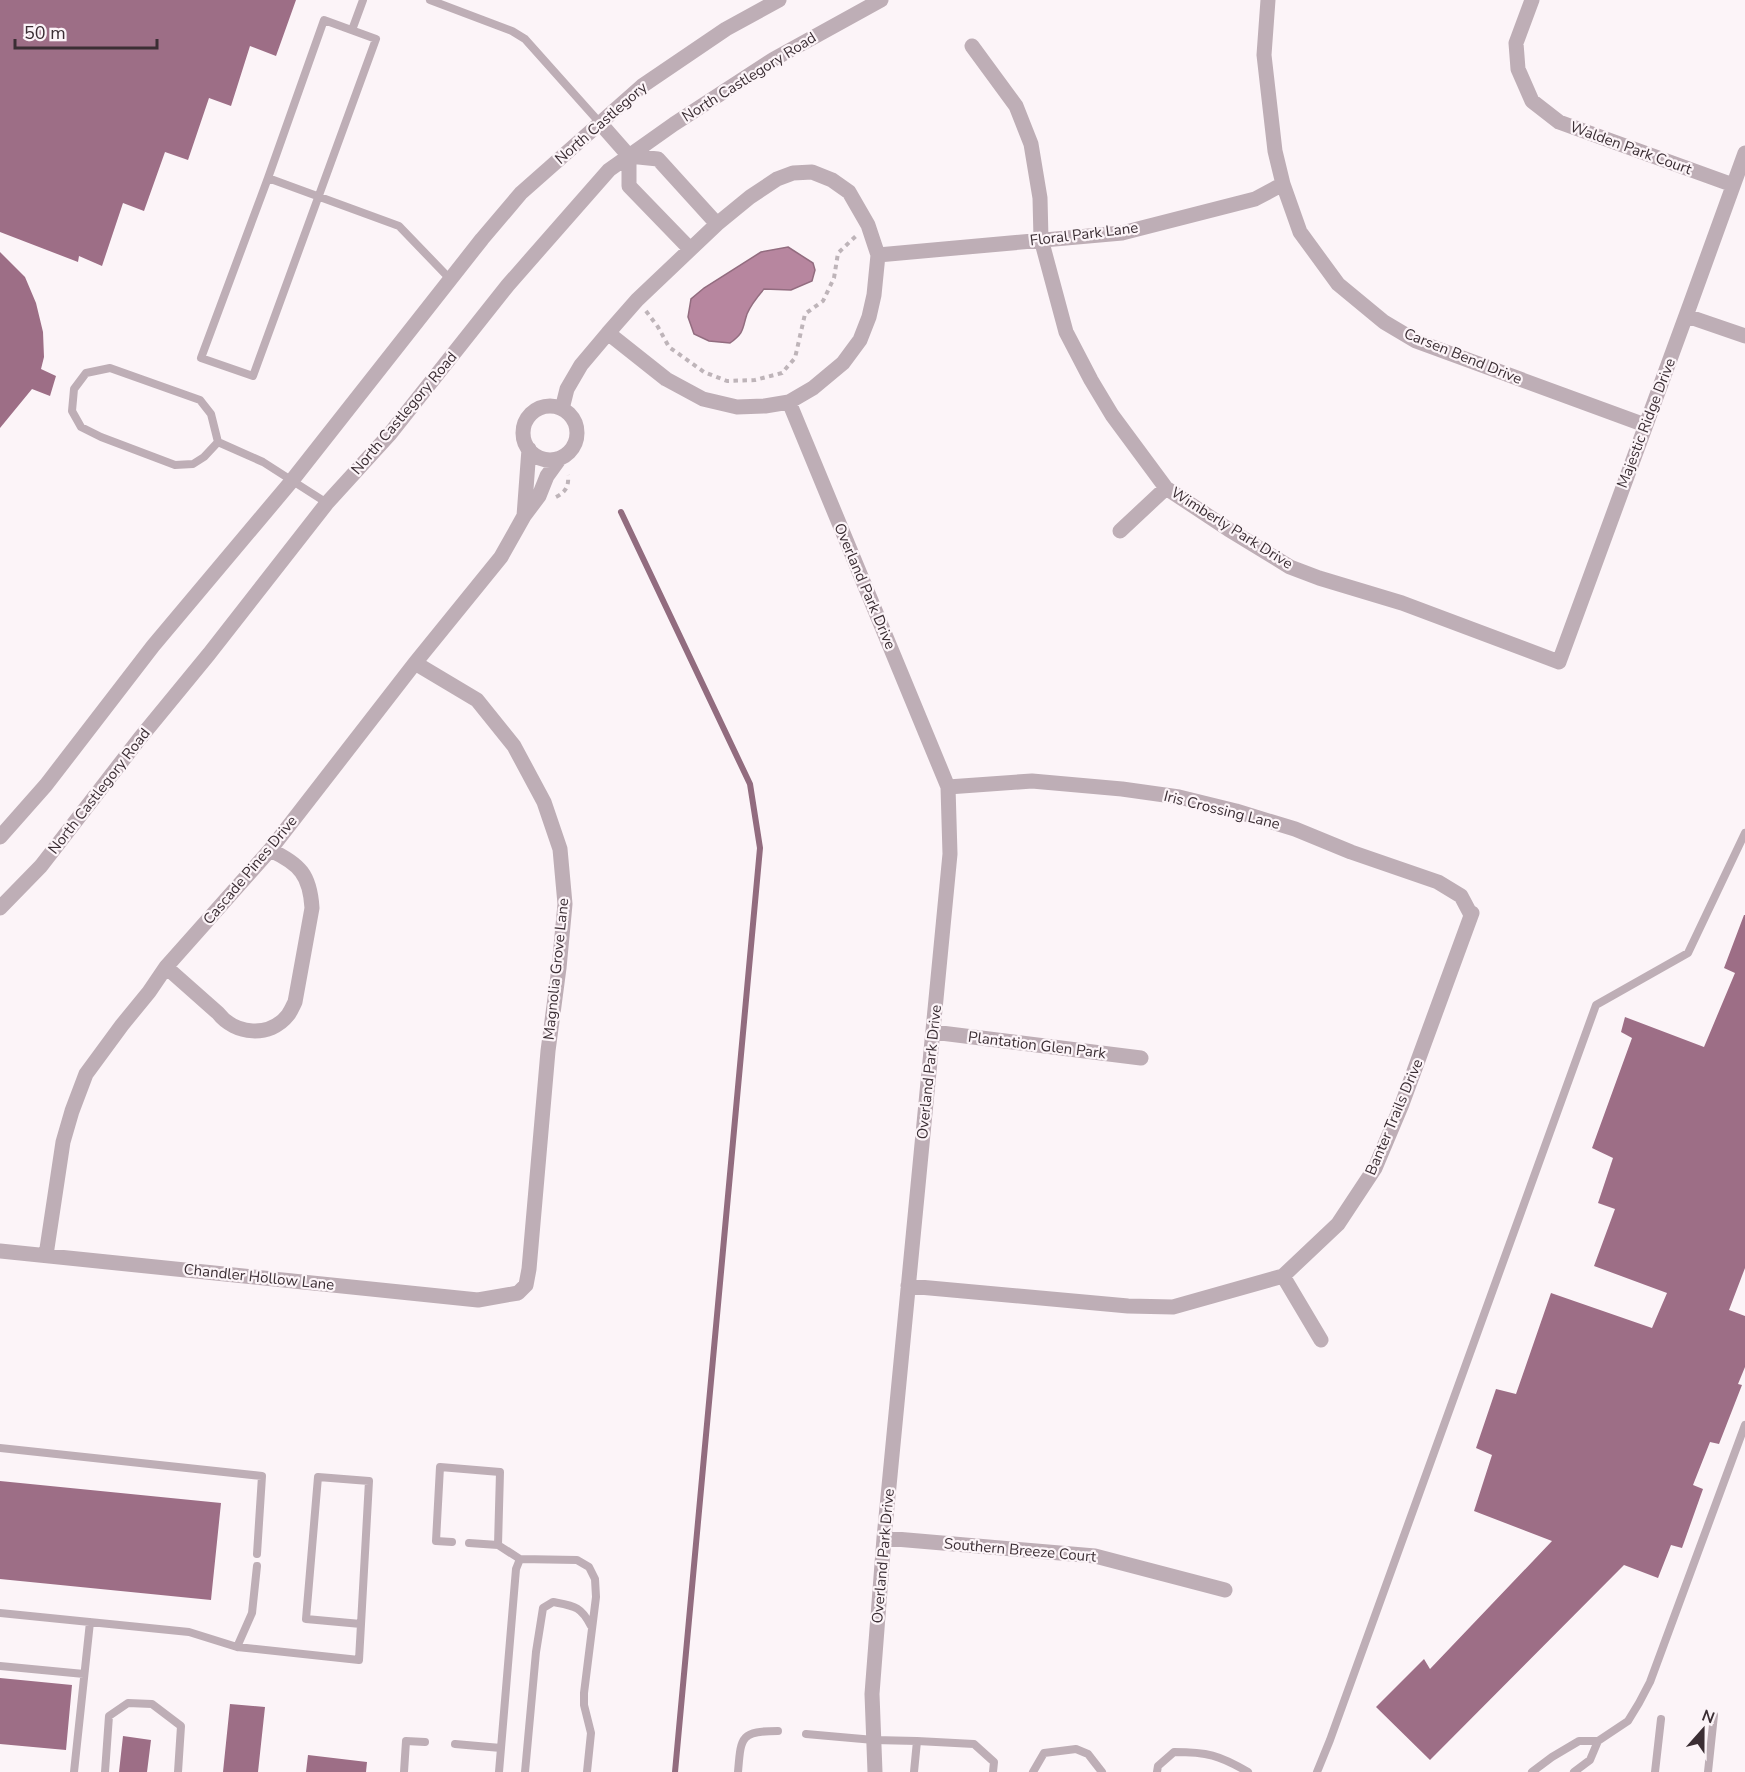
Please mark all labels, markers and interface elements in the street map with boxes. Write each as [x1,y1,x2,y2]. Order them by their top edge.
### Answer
scale bar [15,12,158,50]
text: 50 m [24,21,66,45]
street label: North Castlegory Road [678,28,820,126]
street label: North Castlegory [551,77,652,169]
street label: Walden Park Court [1567,117,1695,180]
street label: Floral Park Lane [1029,217,1139,251]
street label: Carsen Bend Drive [1401,323,1525,389]
street label: North Castlegory Road [347,347,461,479]
street label: Majestic Ridge Drive [1612,355,1680,491]
street label: Wimberly Park Drive [1167,482,1297,574]
street label: Overland Park Drive [829,520,901,652]
street label: North Castlegory Road [43,724,155,858]
street label: Iris Crossing Lane [1162,786,1282,834]
street label: Cascade Pines Drive [198,811,302,929]
street label: Magnolia Grove Lane [539,897,573,1041]
street label: Overland Park Drive [912,1004,946,1140]
street label: Plantation Glen Park [967,1027,1108,1063]
street label: Banter Trails Drive [1360,1056,1428,1178]
street label: Chandler Hollow Lane [183,1259,335,1295]
street label: Overland Park Drive [867,1488,899,1624]
street label: Southern Breeze Court [943,1533,1098,1567]
north arrow [1673,1700,1733,1760]
text: N [1698,1705,1718,1729]

